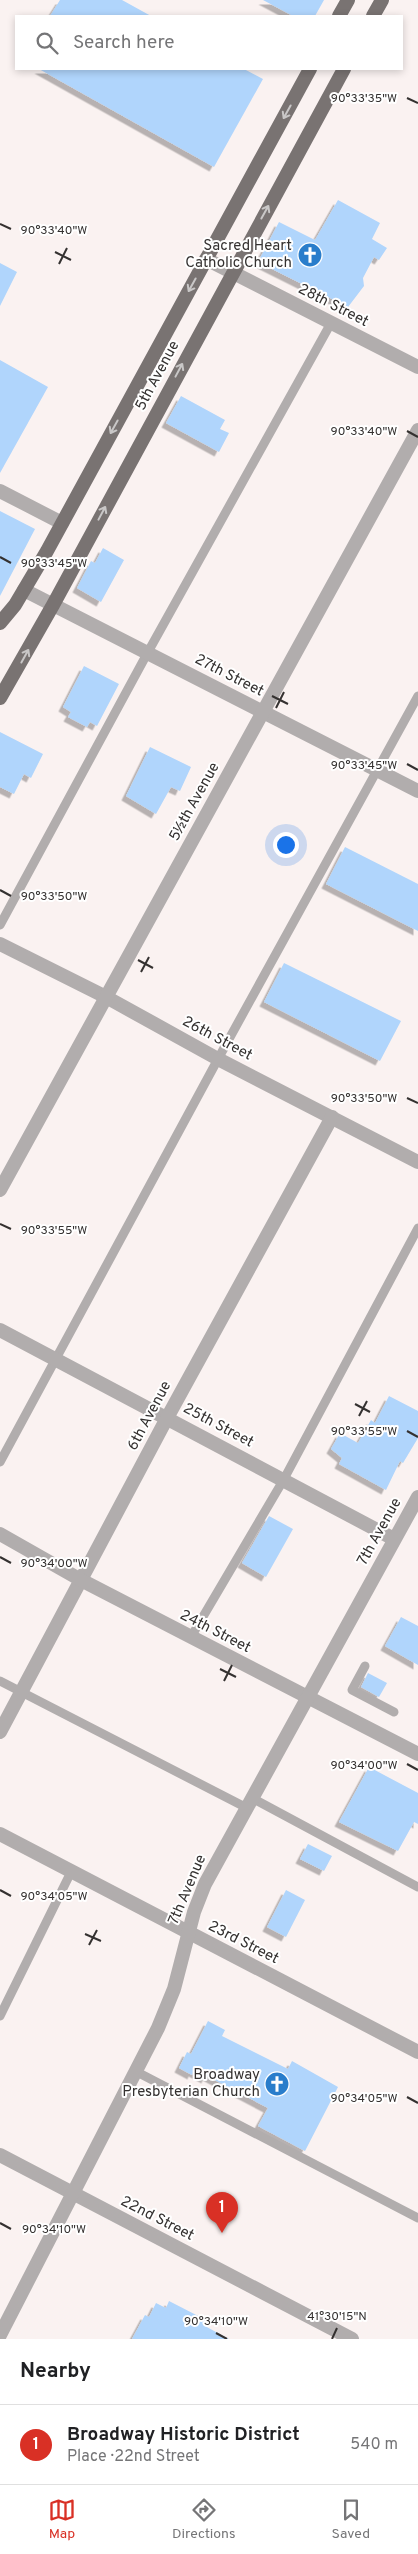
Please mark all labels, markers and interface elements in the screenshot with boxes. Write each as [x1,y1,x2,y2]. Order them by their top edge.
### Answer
search box [15,15,403,70]
icon: search [33,29,61,57]
text: Search here [73,31,175,55]
text: 90°33'35"W [331,91,397,107]
one-way arrow [281,104,291,118]
one-way arrow [261,205,271,219]
text: 90°33'40"W [21,223,87,239]
place label: Sacred Heart Catholic Church [185,237,292,273]
church icon: Sacred Heart Catholic Church [297,242,323,268]
one-way arrow [187,277,197,292]
street label: 28th Street [295,280,371,332]
street label: 5th Avenue [132,338,184,414]
one-way arrow [174,362,184,377]
one-way arrow [109,420,119,435]
text: 90°33'40"W [331,424,397,440]
one-way arrow [98,506,107,521]
text: 90°33'45"W [21,556,87,572]
one-way arrow [20,649,30,663]
street label: 27th Street [191,651,267,701]
text: 90°33'45"W [331,758,397,774]
street label: 5½th Avenue [166,759,224,845]
your location [273,832,299,858]
text: 90°33'50"W [21,889,87,905]
street label: 26th Street [179,1013,255,1065]
text: 90°33'50"W [331,1091,397,1107]
text: 90°33'55"W [21,1223,87,1239]
street label: 6th Avenue [124,1378,176,1454]
street label: 25th Street [179,1400,257,1452]
text: 90°33'55"W [331,1424,397,1440]
street label: 7th Avenue [354,1495,406,1569]
text: 90°34'00"W [20,1556,88,1572]
street label: 24th Street [176,1606,254,1658]
text: 90°34'00"W [330,1758,398,1774]
street label: 7th Avenue [165,1852,211,1928]
text: 90°34'05"W [21,1889,88,1905]
street label: 23rd Street [204,1917,282,1969]
place label: Broadway Presbyterian Church [122,2066,260,2102]
church icon: Broadway Presbyterian Church [264,2071,290,2097]
text: 90°34'05"W [331,2091,398,2107]
street label: 22nd Street [117,2192,197,2246]
pin: 1 [206,2192,238,2233]
text: 90°34'10"W [22,2222,86,2238]
text: 41°30'15"N [307,2309,367,2325]
text: 90°34'10"W [184,2314,248,2330]
text: Nearby [20,2358,91,2385]
text: Broadway Historic District [67,2423,300,2447]
text: 1 [33,2435,39,2455]
text: 540 m [350,2435,398,2455]
text: Place · 22nd Street [67,2447,200,2467]
tab: Map [48,2496,76,2543]
tab: Directions [172,2496,236,2543]
tab: Saved [332,2496,370,2543]

